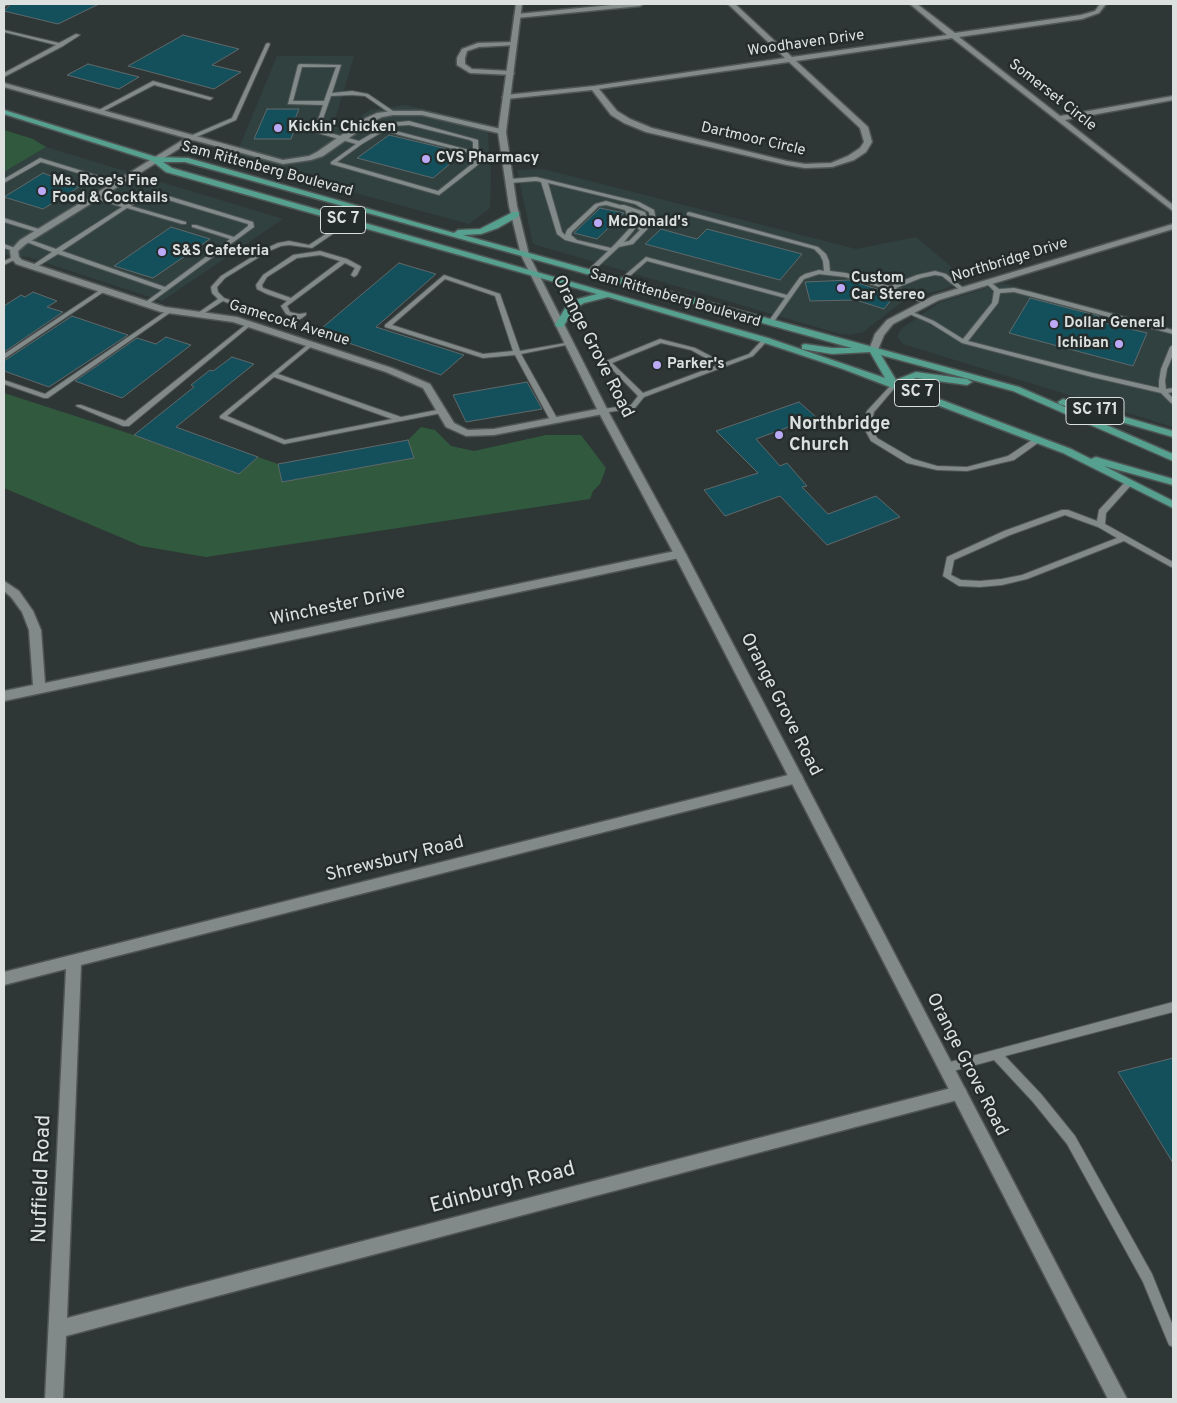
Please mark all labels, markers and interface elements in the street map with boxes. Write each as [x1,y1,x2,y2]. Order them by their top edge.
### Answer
street label: Woodhaven Drive [746,27,866,61]
street label: Somerset Circle [1005,56,1099,136]
place label: Kickin' Chicken [288,119,396,137]
street label: Dartmoor Circle [699,119,807,161]
marker: Kickin' Chicken [272,122,284,134]
street label: Sam Rittenberg Boulevard [179,138,355,202]
place label: CVS Pharmacy [436,150,539,168]
marker: CVS Pharmacy [420,153,432,165]
place label: Ms. Rose's Fine Food & Cocktails [52,173,168,208]
marker: Ms. Rose's Fine Food & Cocktails [36,185,48,197]
road number: SC 7 [320,206,366,234]
place label: McDonald's [608,214,688,232]
marker: McDonald's [592,217,604,229]
street label: Northbridge Drive [950,235,1070,287]
place label: S&S Cafeteria [172,243,269,261]
marker: S&S Cafeteria [156,246,168,258]
street label: Sam Rittenberg Boulevard [588,266,762,332]
place label: Custom Car Stereo [851,270,925,305]
street label: Orange Grove Road [547,272,637,422]
marker: Custom Car Stereo [835,282,847,294]
street label: Gamecock Avenue [227,297,351,351]
place label: Dollar General [1064,315,1165,333]
marker: Dollar General [1048,318,1060,330]
place label: Ichiban [1057,335,1109,353]
marker: Ichiban [1113,338,1125,350]
place label: Parker's [667,356,725,374]
marker: Parker's [651,359,663,371]
road number: SC 7 [894,379,940,406]
road number: SC 171 [1066,398,1124,424]
place label: Northbridge Church [789,414,890,456]
marker: Northbridge Church [773,429,785,441]
street label: Winchester Drive [268,582,408,632]
street label: Orange Grove Road [735,630,825,780]
street label: Shrewsbury Road [324,832,466,888]
street label: Orange Grove Road [921,990,1011,1140]
street label: Nuffield Road [28,1114,58,1244]
street label: Edinburgh Road [428,1157,578,1221]

